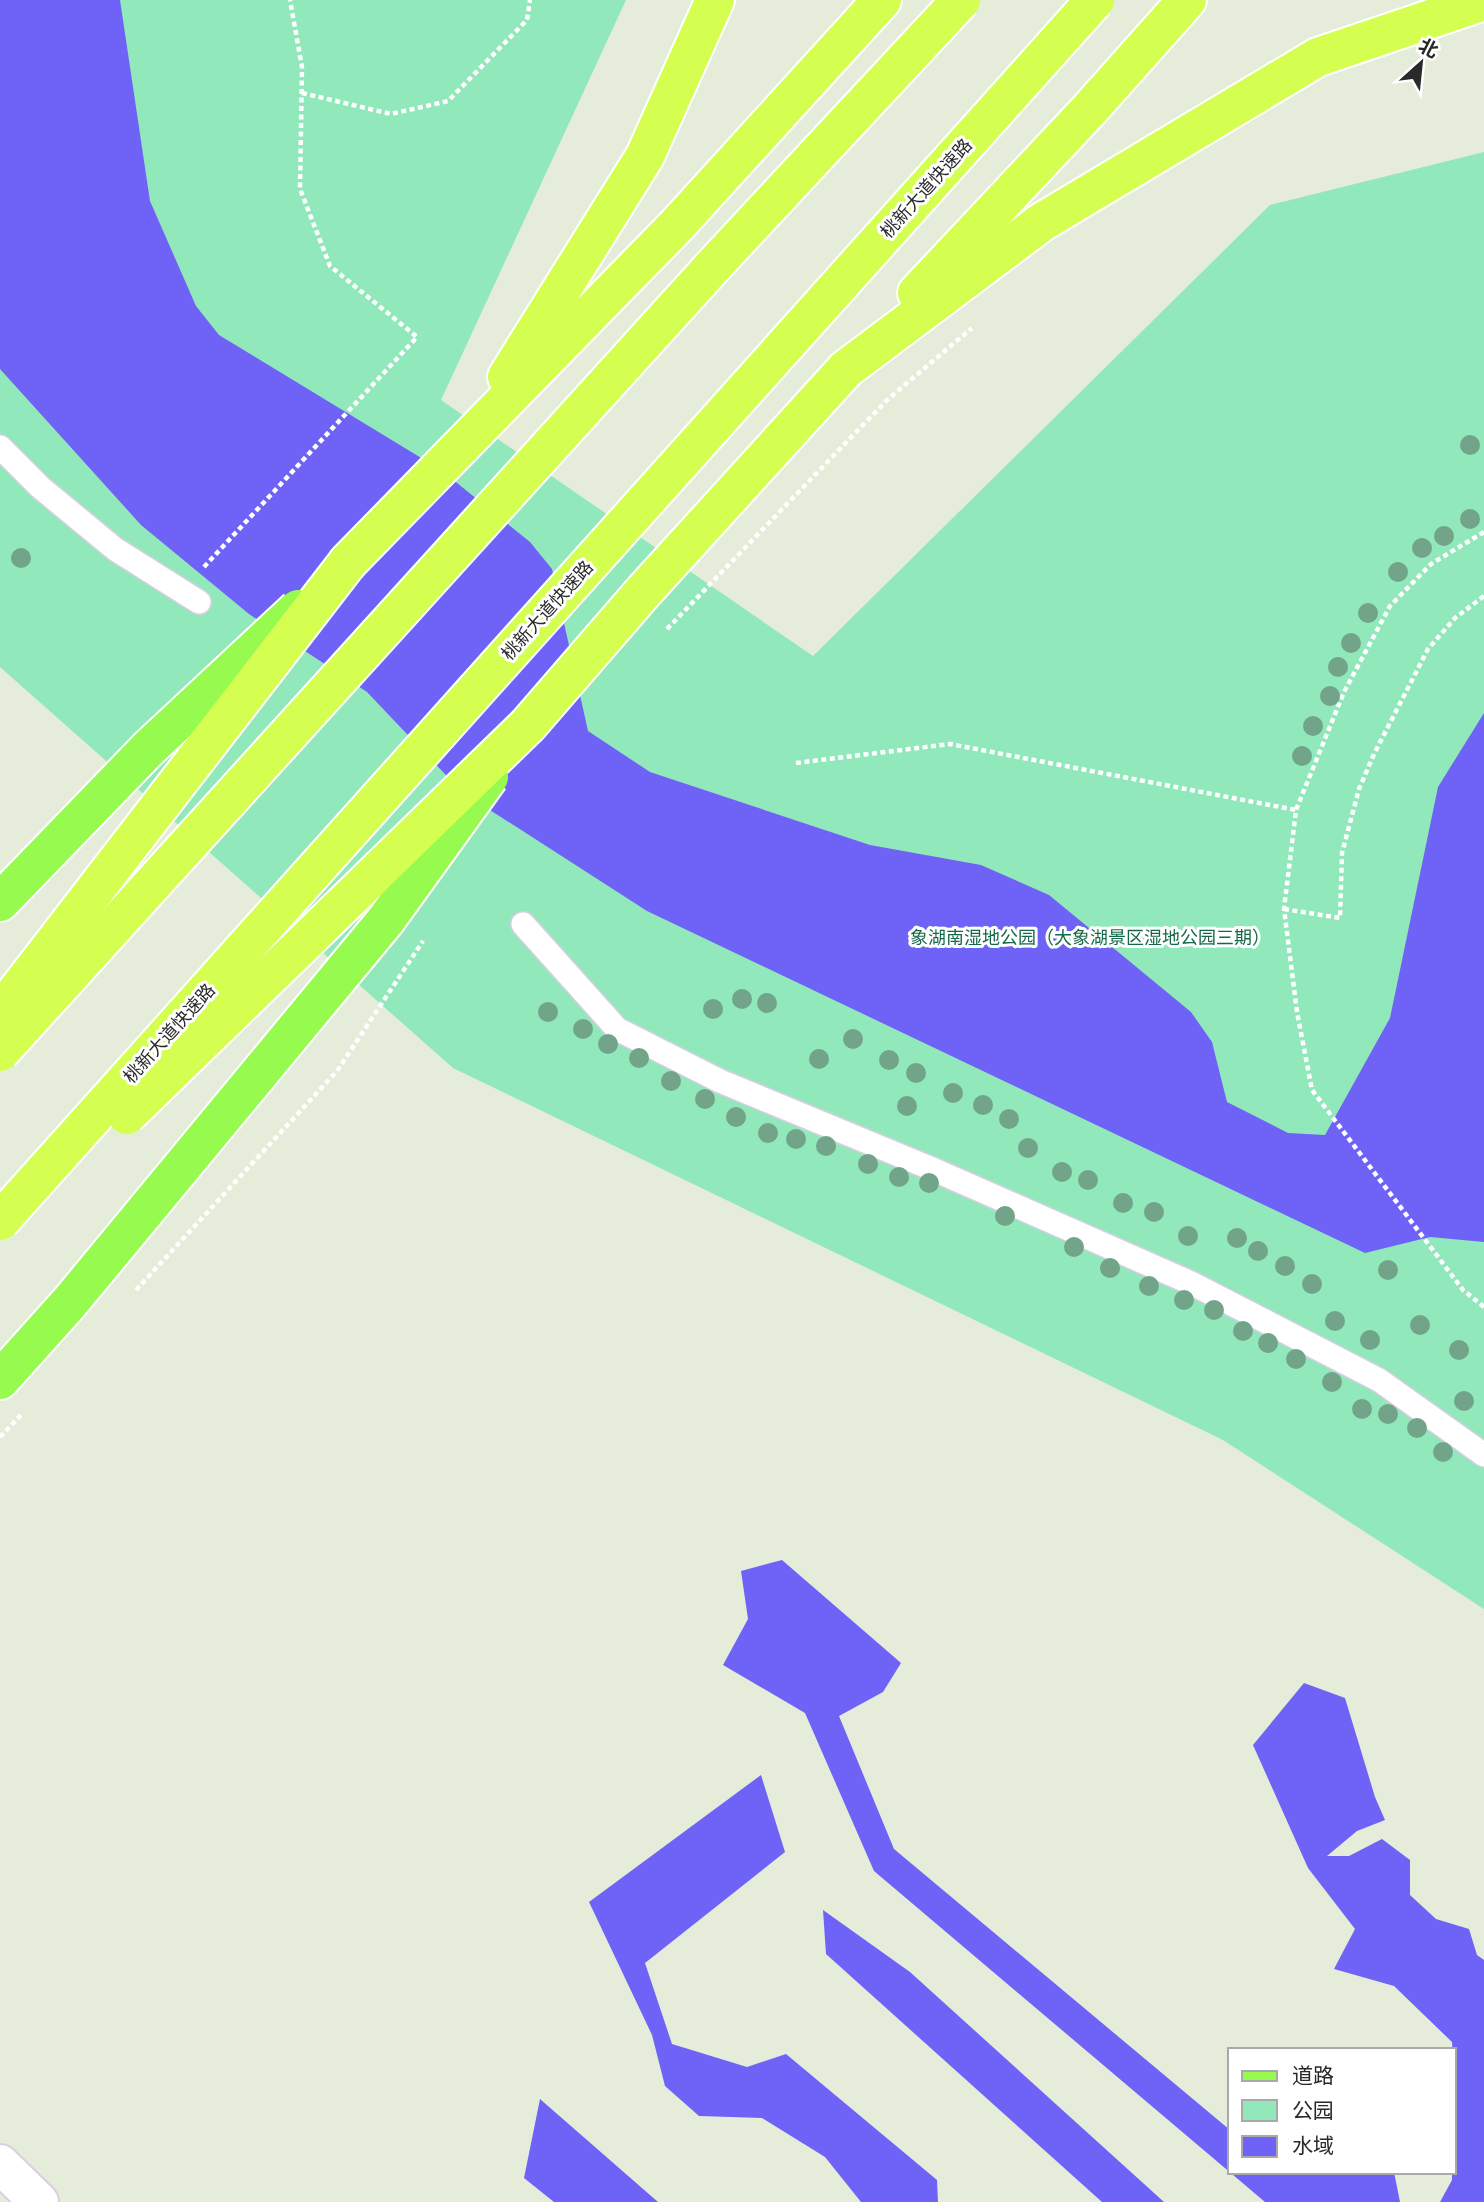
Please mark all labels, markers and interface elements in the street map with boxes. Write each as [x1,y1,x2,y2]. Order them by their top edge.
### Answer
north arrow [1386,28,1456,98]
text: 北 [1415,34,1442,63]
street label: 桃新大道快速路 [876,134,976,242]
street label: 桃新大道快速路 [497,556,597,664]
park label: 象湖南湿地公园（大象湖景区湿地公园三期） [910,927,1270,948]
street label: 桃新大道快速路 [119,979,219,1087]
legend [1228,2048,1456,2174]
text: 道路 [1292,2063,1334,2088]
text: 公园 [1292,2098,1334,2123]
text: 水域 [1292,2133,1334,2158]

